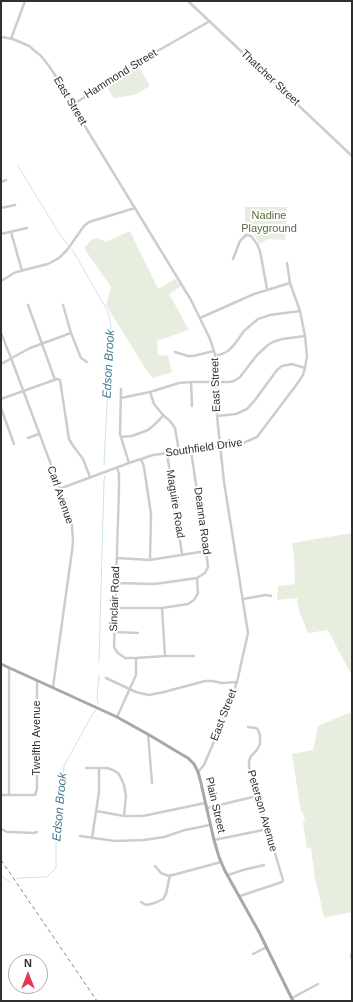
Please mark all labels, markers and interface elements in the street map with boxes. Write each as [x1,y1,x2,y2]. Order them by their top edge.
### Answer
street label: Hammond Street [82,46,160,102]
street label: Thatcher Street [238,47,302,109]
street label: East Street [50,74,90,128]
park label: Nadine Playground [241,209,297,235]
water label: Edson Brook [100,329,118,399]
street label: East Street [208,358,224,412]
street label: Southfield Drive [165,436,243,460]
street label: Carl Avenue [44,464,76,526]
street label: Maguire Road [163,469,187,539]
street label: Deanna Road [191,486,213,556]
street label: Sinclair Road [107,566,123,632]
street label: East Street [208,687,240,743]
street label: Twelfth Avenue [30,700,44,776]
street label: Peterson Avenue [244,769,280,853]
water label: Edson Brook [50,772,70,842]
street label: Plain Street [202,776,228,834]
north arrow [8,954,48,994]
text: N [24,957,32,969]

